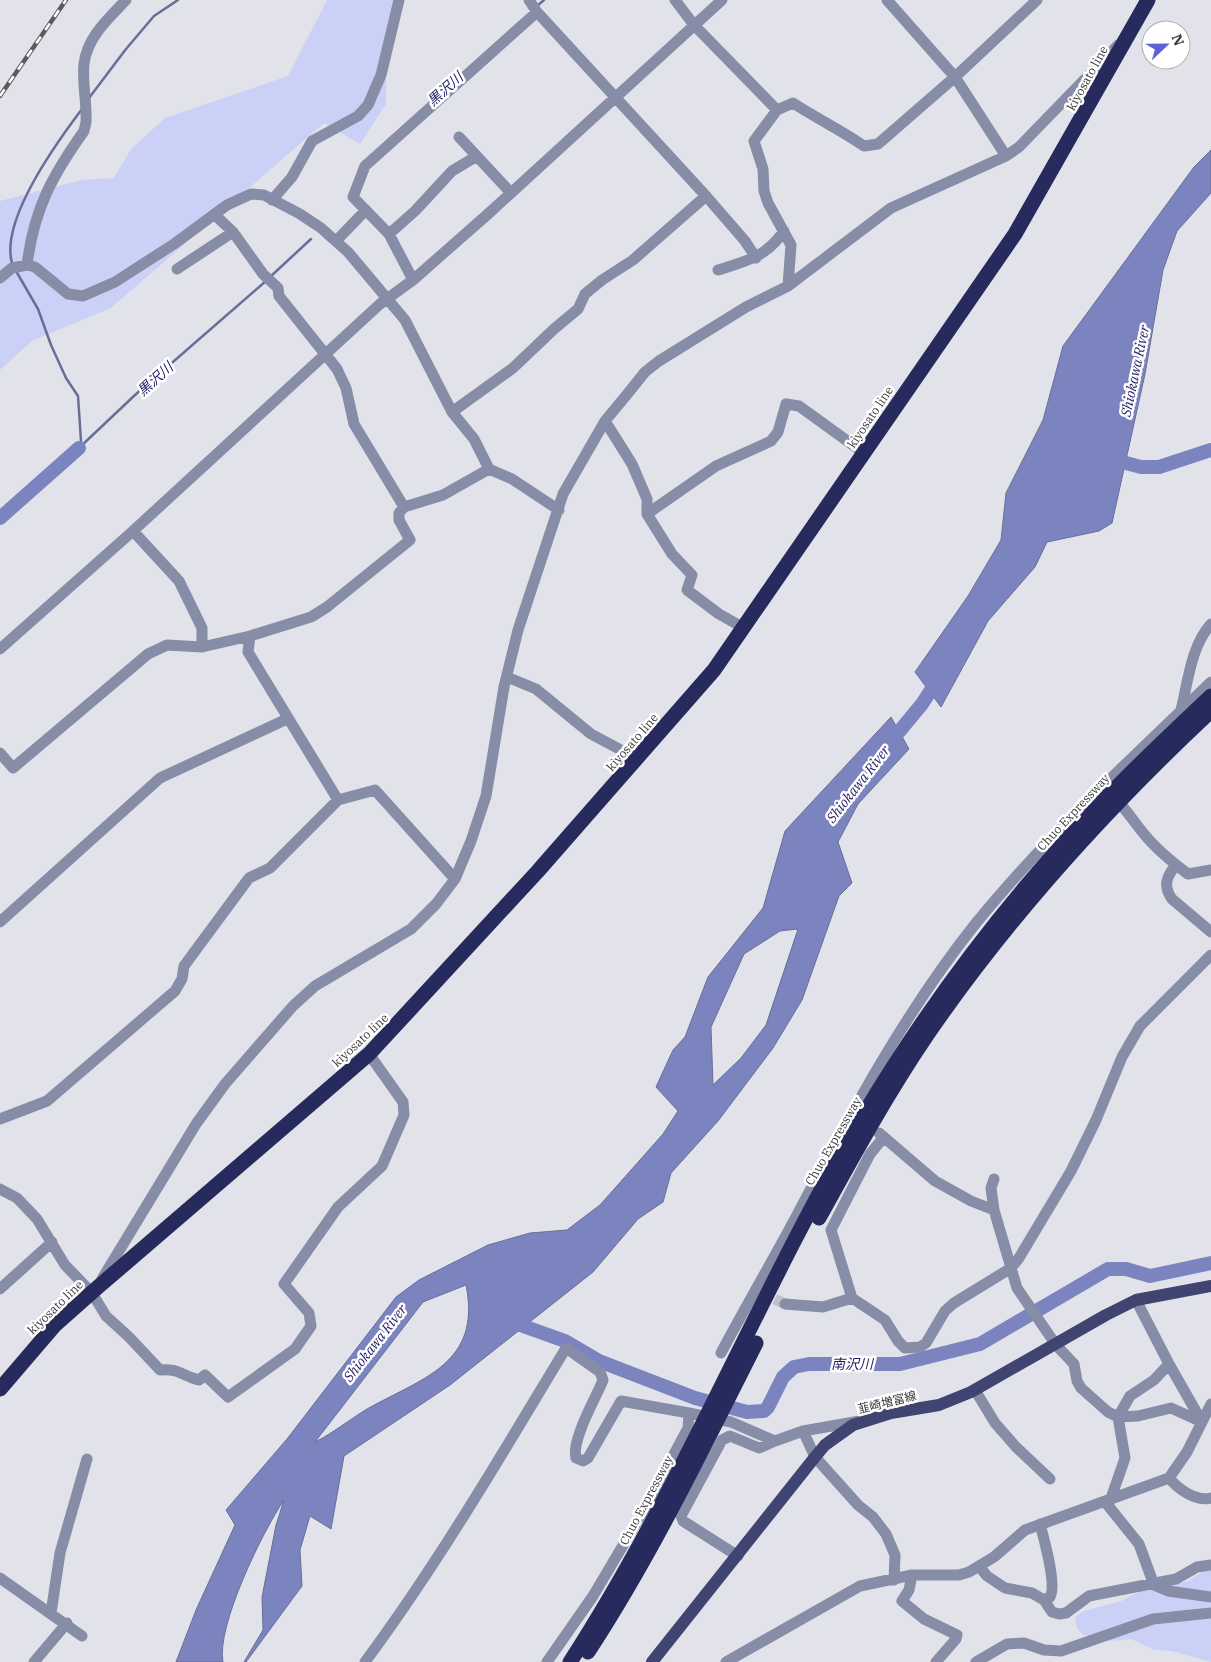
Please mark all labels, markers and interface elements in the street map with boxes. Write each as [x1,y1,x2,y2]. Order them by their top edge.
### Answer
north arrow [1141,20,1191,70]
text: N [1168,32,1188,49]
street label: kiyosato line [1063,43,1111,113]
water label: 黒沢川 [423,67,468,110]
water label: Shiokawa River [1116,323,1154,419]
water label: 黒沢川 [133,357,178,400]
street label: kiyosato line [844,383,896,451]
street label: kiyosato line [603,710,661,774]
water label: Shiokawa River [822,741,894,827]
street label: Chuo Expressway [1034,770,1113,853]
street label: kiyosato line [329,1010,391,1070]
street label: Chuo Expressway [802,1094,865,1188]
street label: kiyosato line [24,1277,86,1337]
water label: Shiokawa River [339,1300,411,1386]
water label: 南沢川 [831,1355,875,1373]
street label: 韮崎増富線 [856,1387,918,1417]
street label: Chuo Expressway [616,1452,676,1547]

